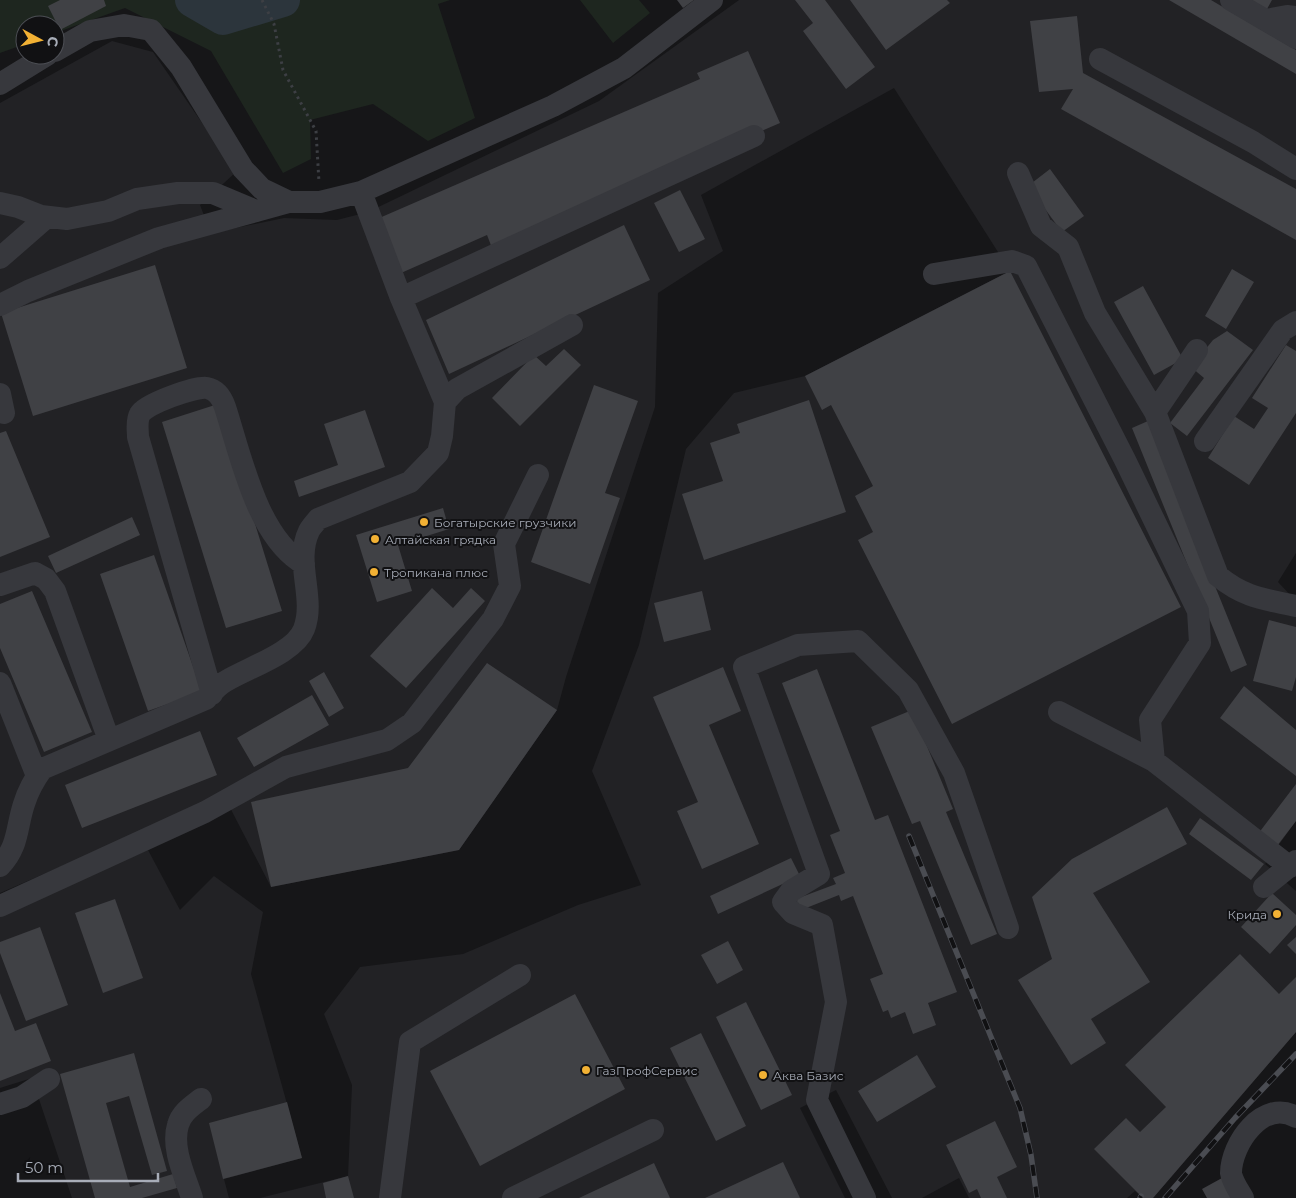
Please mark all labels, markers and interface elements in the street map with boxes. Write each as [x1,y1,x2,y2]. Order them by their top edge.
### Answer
north arrow [15,15,65,65]
text: С [43,35,62,48]
place label: Богатырские грузчики [434,515,576,530]
marker: Богатырские грузчики [418,516,430,528]
place label: Алтайская грядка [385,532,496,547]
marker: Алтайская грядка [369,533,381,545]
place label: Тропикана плюс [384,565,488,580]
marker: Тропикана плюс [368,566,380,578]
place label: Крида [1227,907,1267,922]
marker: Крида [1271,908,1283,920]
place label: ГазПрофСервис [596,1063,698,1078]
marker: ГазПрофСервис [580,1064,592,1076]
place label: Аква Базис [773,1068,844,1083]
marker: Аква Базис [757,1069,769,1081]
scale bar [18,1150,158,1182]
text: 50 m [25,1158,63,1177]

